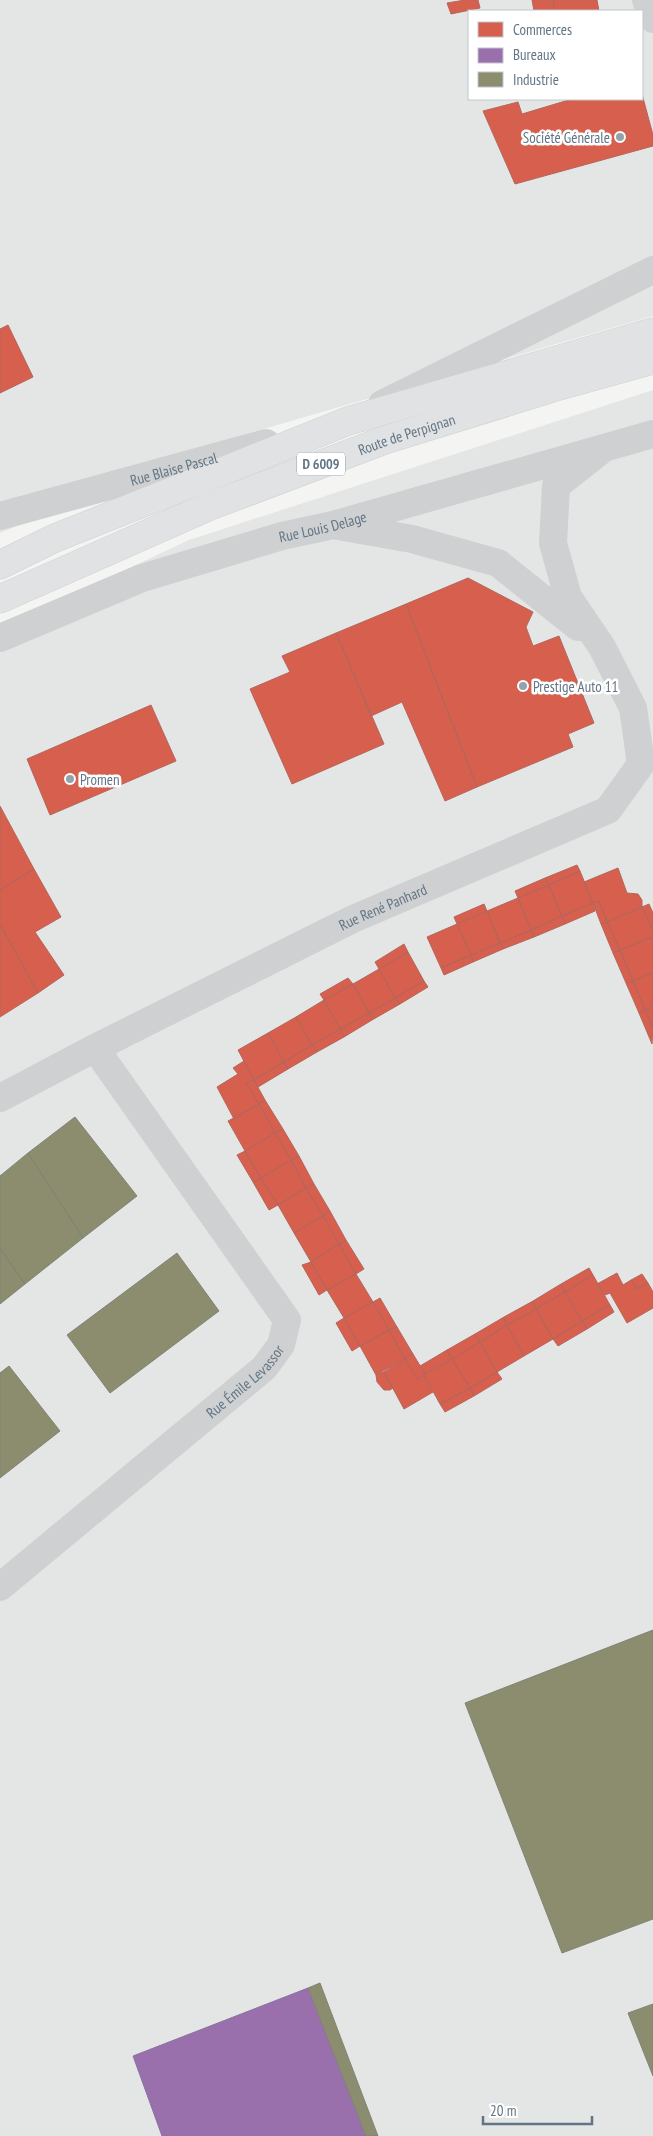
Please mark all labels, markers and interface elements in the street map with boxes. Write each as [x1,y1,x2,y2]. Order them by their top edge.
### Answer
legend [468,10,643,100]
text: Commerces [513,20,572,39]
text: Bureaux [513,45,556,64]
text: Industrie [513,70,559,89]
place label: Société Générale [523,128,610,147]
marker: Société Générale [614,131,626,143]
street label: Route de Perpignan [355,409,457,459]
street label: Rue Blaise Pascal [128,447,220,489]
road number: D 6009 [297,452,345,476]
street label: Rue Louis Delage [277,506,369,546]
place label: Prestige Auto 11 [533,677,618,696]
marker: Prestige Auto 11 [517,680,529,692]
place label: Promen [80,770,120,789]
marker: Promen [64,773,76,785]
street label: Rue René Panhard [335,879,430,934]
street label: Rue Émile Levassor [202,1340,288,1422]
scale bar [483,2094,592,2126]
text: 20 m [490,2101,516,2120]

